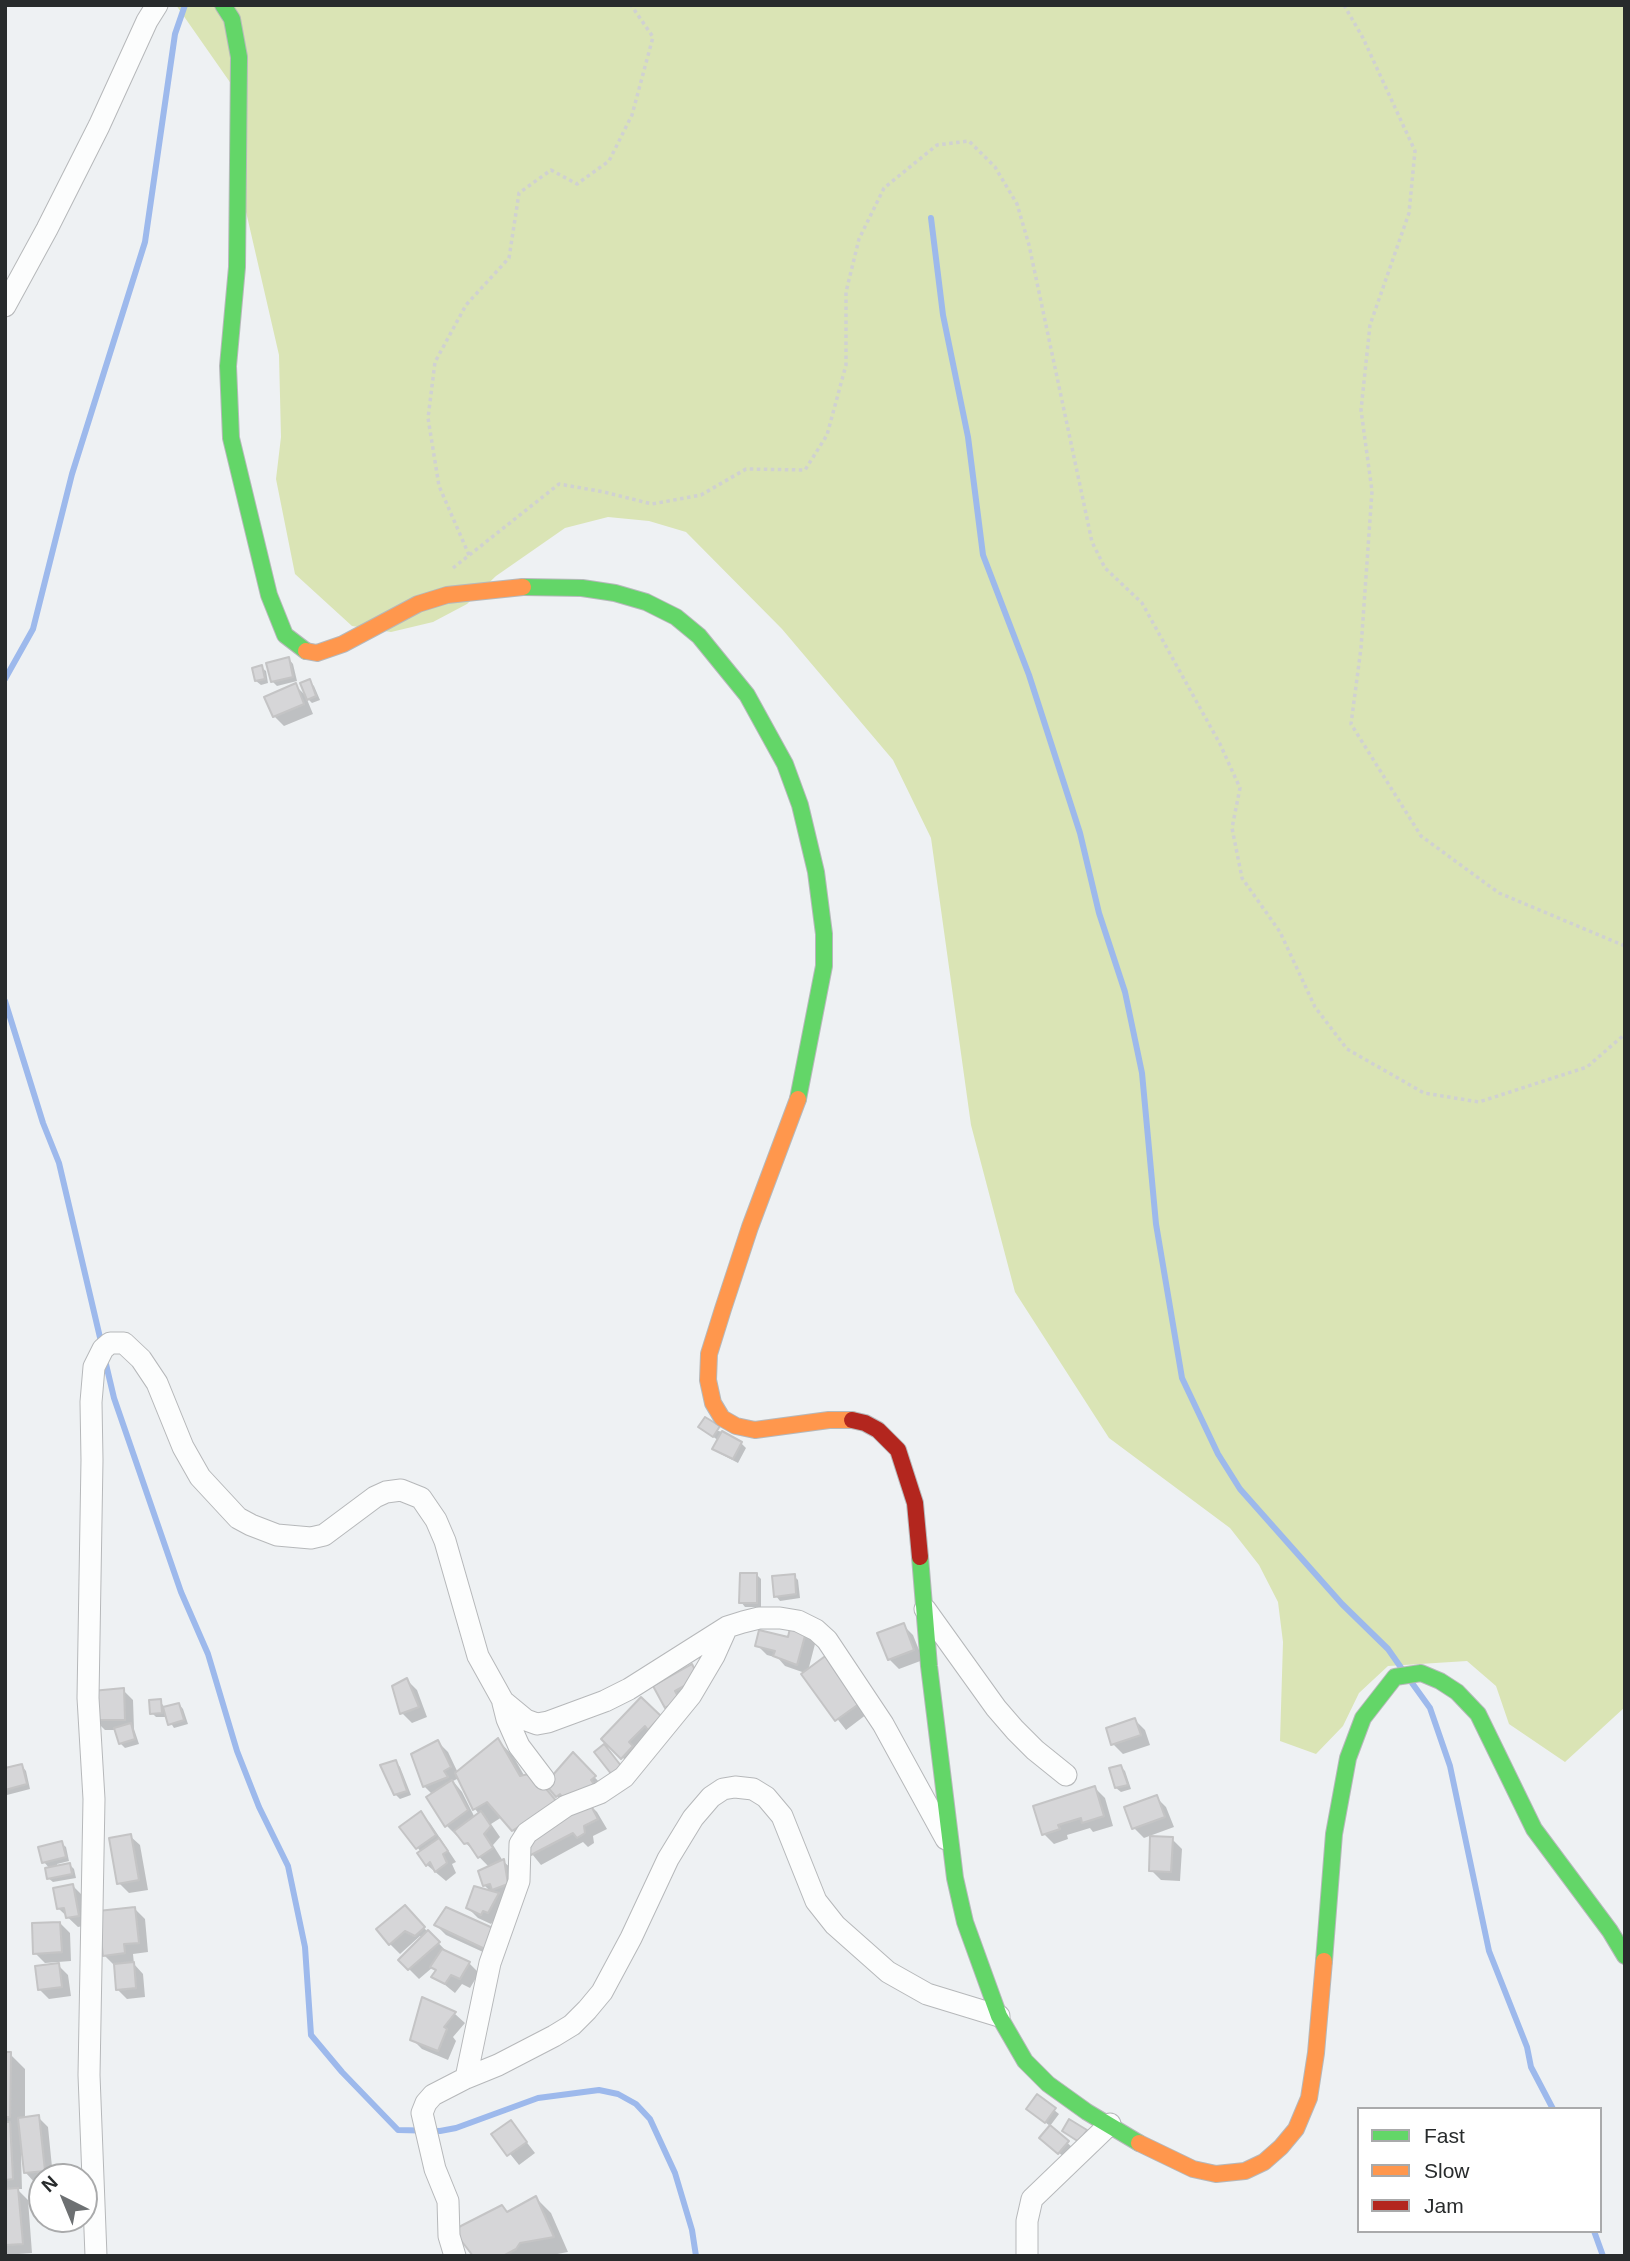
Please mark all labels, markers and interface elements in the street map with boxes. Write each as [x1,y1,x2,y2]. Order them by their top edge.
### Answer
legend [1357,2107,1602,2233]
text: Fast [1424,2124,1465,2147]
text: Slow [1424,2159,1470,2182]
north arrow [28,2163,98,2233]
text: N [38,2171,62,2196]
text: Jam [1424,2194,1464,2217]

